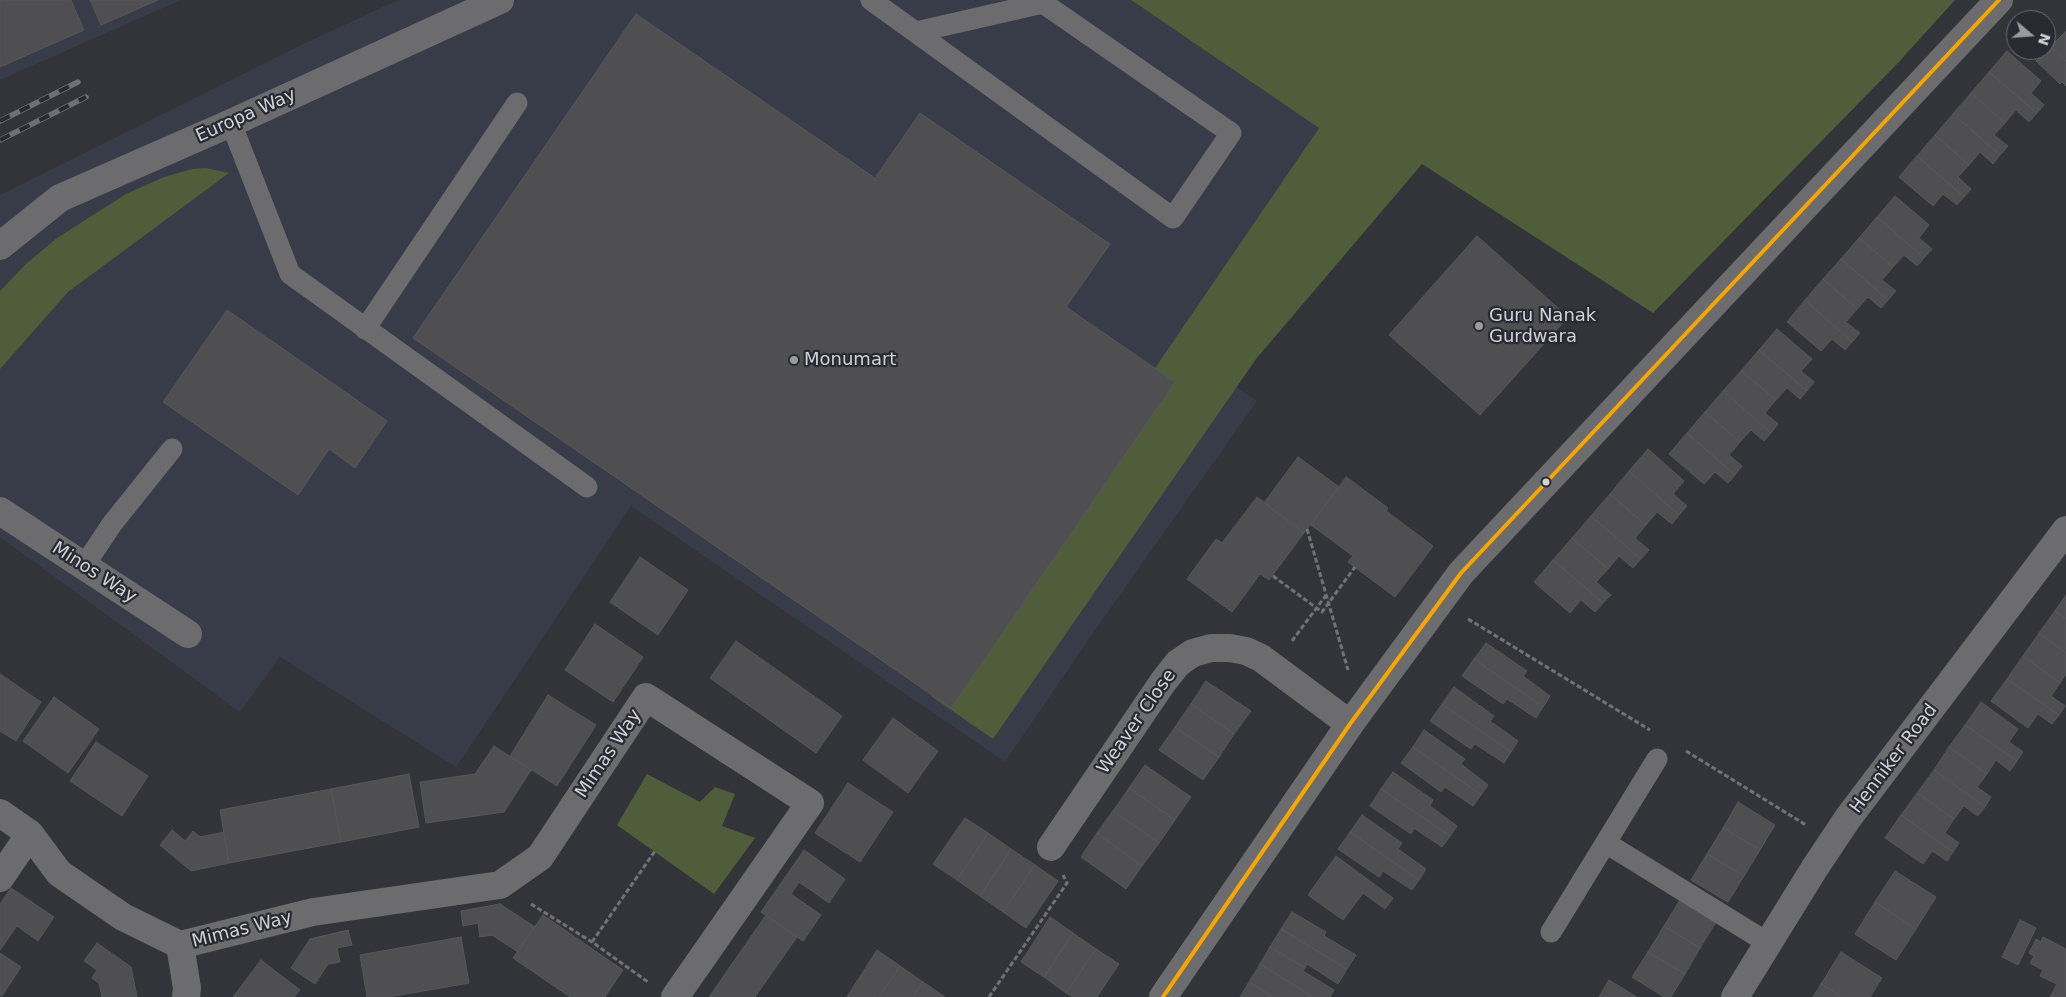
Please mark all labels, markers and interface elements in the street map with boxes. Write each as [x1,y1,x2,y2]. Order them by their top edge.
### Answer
north arrow [2006,10,2056,60]
text: N [2035,31,2054,47]
street label: Europa Way [193,84,299,148]
place label: Guru Nanak Gurdwara [1489,305,1596,348]
marker: Guru Nanak Gurdwara [1473,320,1485,332]
place label: Monumart [804,349,896,371]
marker: Monumart [788,354,800,366]
unlabelled marker [1541,477,1551,487]
street label: Minos Way [48,538,140,608]
street label: Weaver Close [1093,666,1181,778]
street label: Henniker Road [1846,700,1942,818]
street label: Mimas Way [571,705,647,803]
street label: Mimas Way [190,907,294,953]

